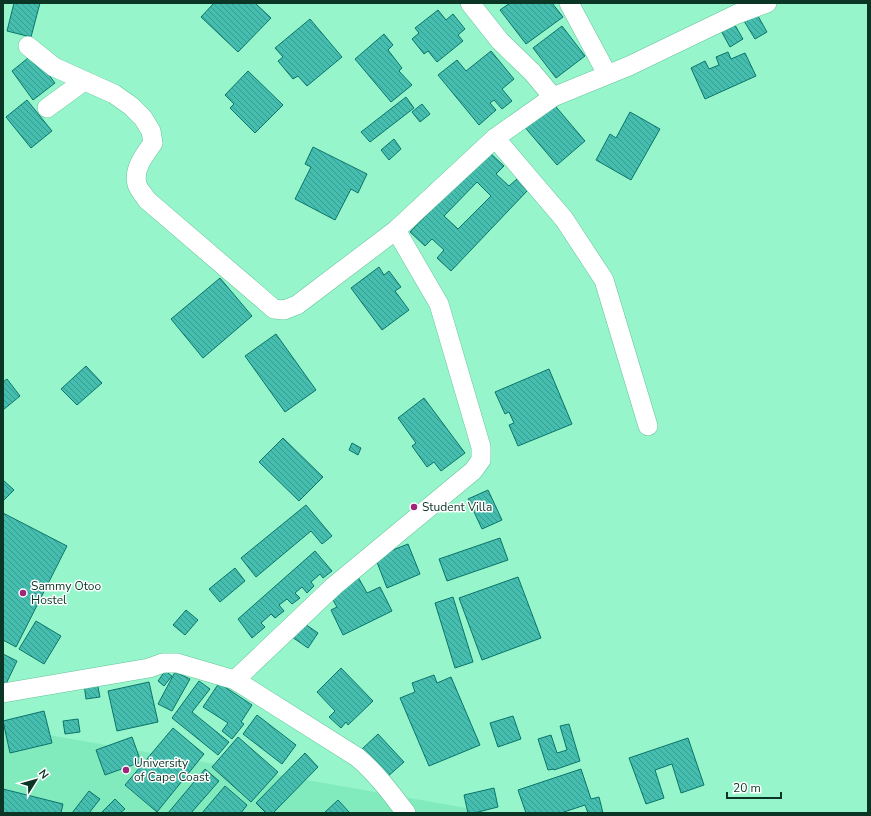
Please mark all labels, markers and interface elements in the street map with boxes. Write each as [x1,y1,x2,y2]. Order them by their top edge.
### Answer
place label: Student Villa [422,499,492,515]
marker: Student Villa [409,502,419,512]
place label: Sammy Otoo Hostel [31,578,101,608]
marker: Sammy Otoo Hostel [18,588,28,598]
place label: University of Cape Coast [134,755,210,785]
north arrow [16,760,56,800]
marker: University of Cape Coast [121,765,131,775]
text: N [35,766,52,782]
scale bar [727,774,781,800]
text: 20 m [733,780,761,796]

